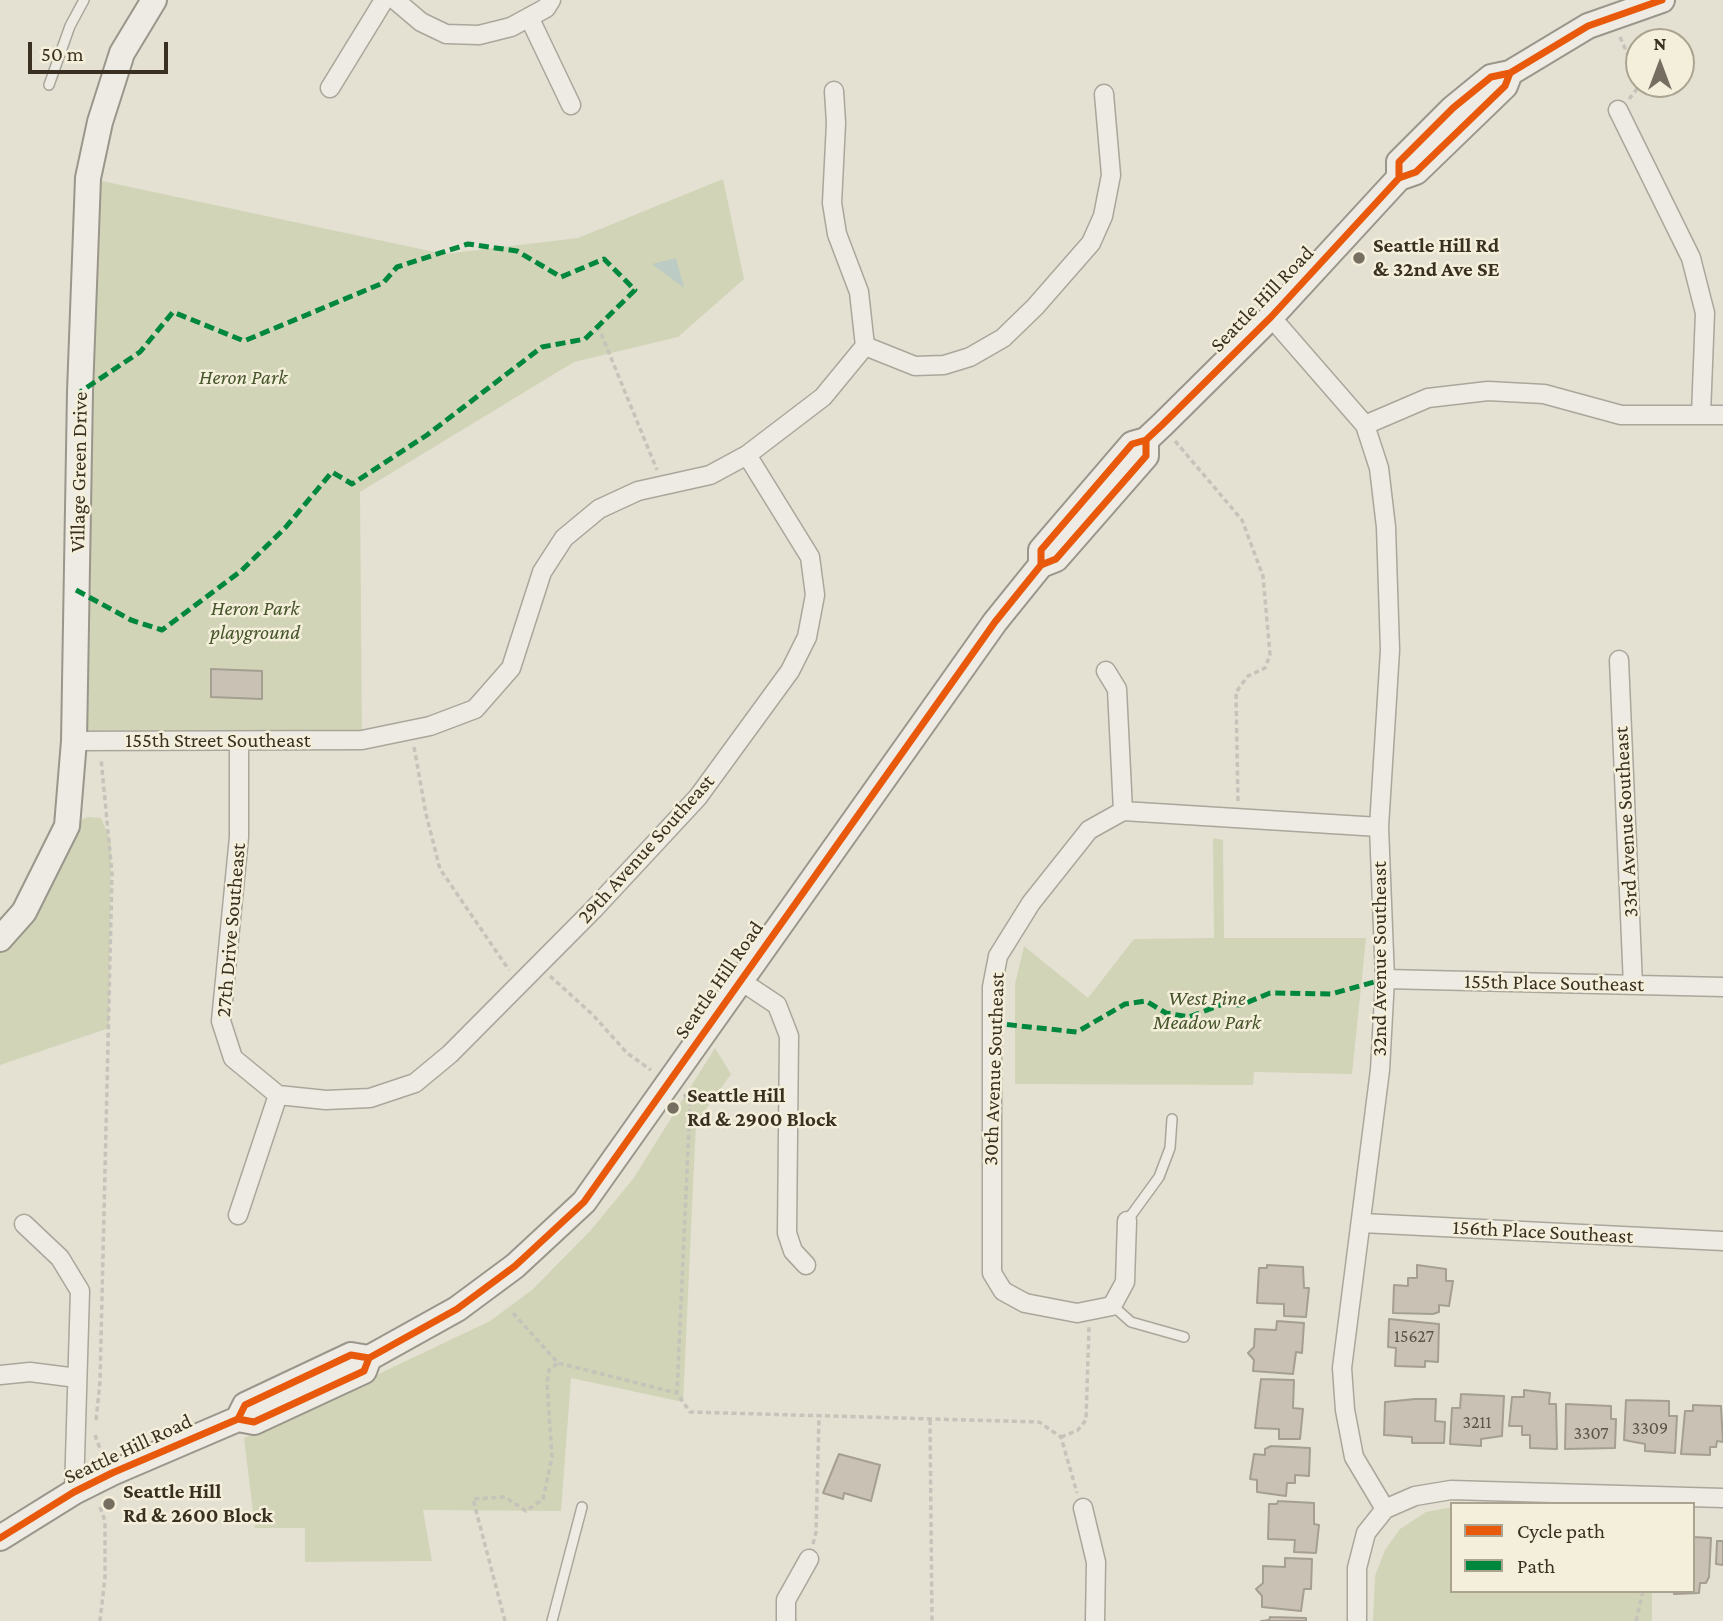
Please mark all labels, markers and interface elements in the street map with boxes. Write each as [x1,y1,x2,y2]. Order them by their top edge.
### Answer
scale bar [32,28,172,72]
north arrow [1625,28,1695,98]
text: N [1654,33,1666,54]
text: 50 m [41,42,84,66]
place label: Seattle Hill Rd & 32nd Ave SE [1373,233,1499,283]
street label: Seattle Hill Road [1205,241,1319,357]
marker: Seattle Hill Rd & 32nd Ave SE [1351,250,1367,266]
park label: Heron Park [199,365,287,391]
street label: Village Green Drive [65,391,93,553]
park label: Heron Park playground [210,596,300,646]
street label: 33rd Avenue Southeast [1608,726,1644,918]
street label: 155th Street Southeast [125,728,311,754]
street label: 29th Avenue Southeast [572,769,720,929]
street label: 27th Drive Southeast [211,842,251,1018]
street label: 32nd Avenue Southeast [1367,861,1393,1057]
street label: Seattle Hill Road [669,916,769,1044]
street label: 155th Place Southeast [1464,969,1644,997]
street label: 30th Avenue Southeast [978,972,1010,1166]
park label: West Pine Meadow Park [1153,986,1261,1036]
place label: Seattle Hill Rd & 2900 Block [687,1083,837,1133]
marker: Seattle Hill Rd & 2900 Block [665,1100,681,1116]
street label: 156th Place Southeast [1452,1215,1634,1249]
house number: 15627 [1394,1325,1434,1347]
street label: Seattle Hill Road [60,1408,196,1490]
house number: 3211 [1463,1411,1491,1433]
house number: 3309 [1632,1417,1668,1439]
house number: 3307 [1573,1422,1609,1444]
place label: Seattle Hill Rd & 2600 Block [123,1479,273,1529]
marker: Seattle Hill Rd & 2600 Block [101,1496,117,1512]
legend [1450,1502,1695,1593]
text: Cycle path [1517,1519,1605,1543]
text: Path [1517,1554,1555,1578]

